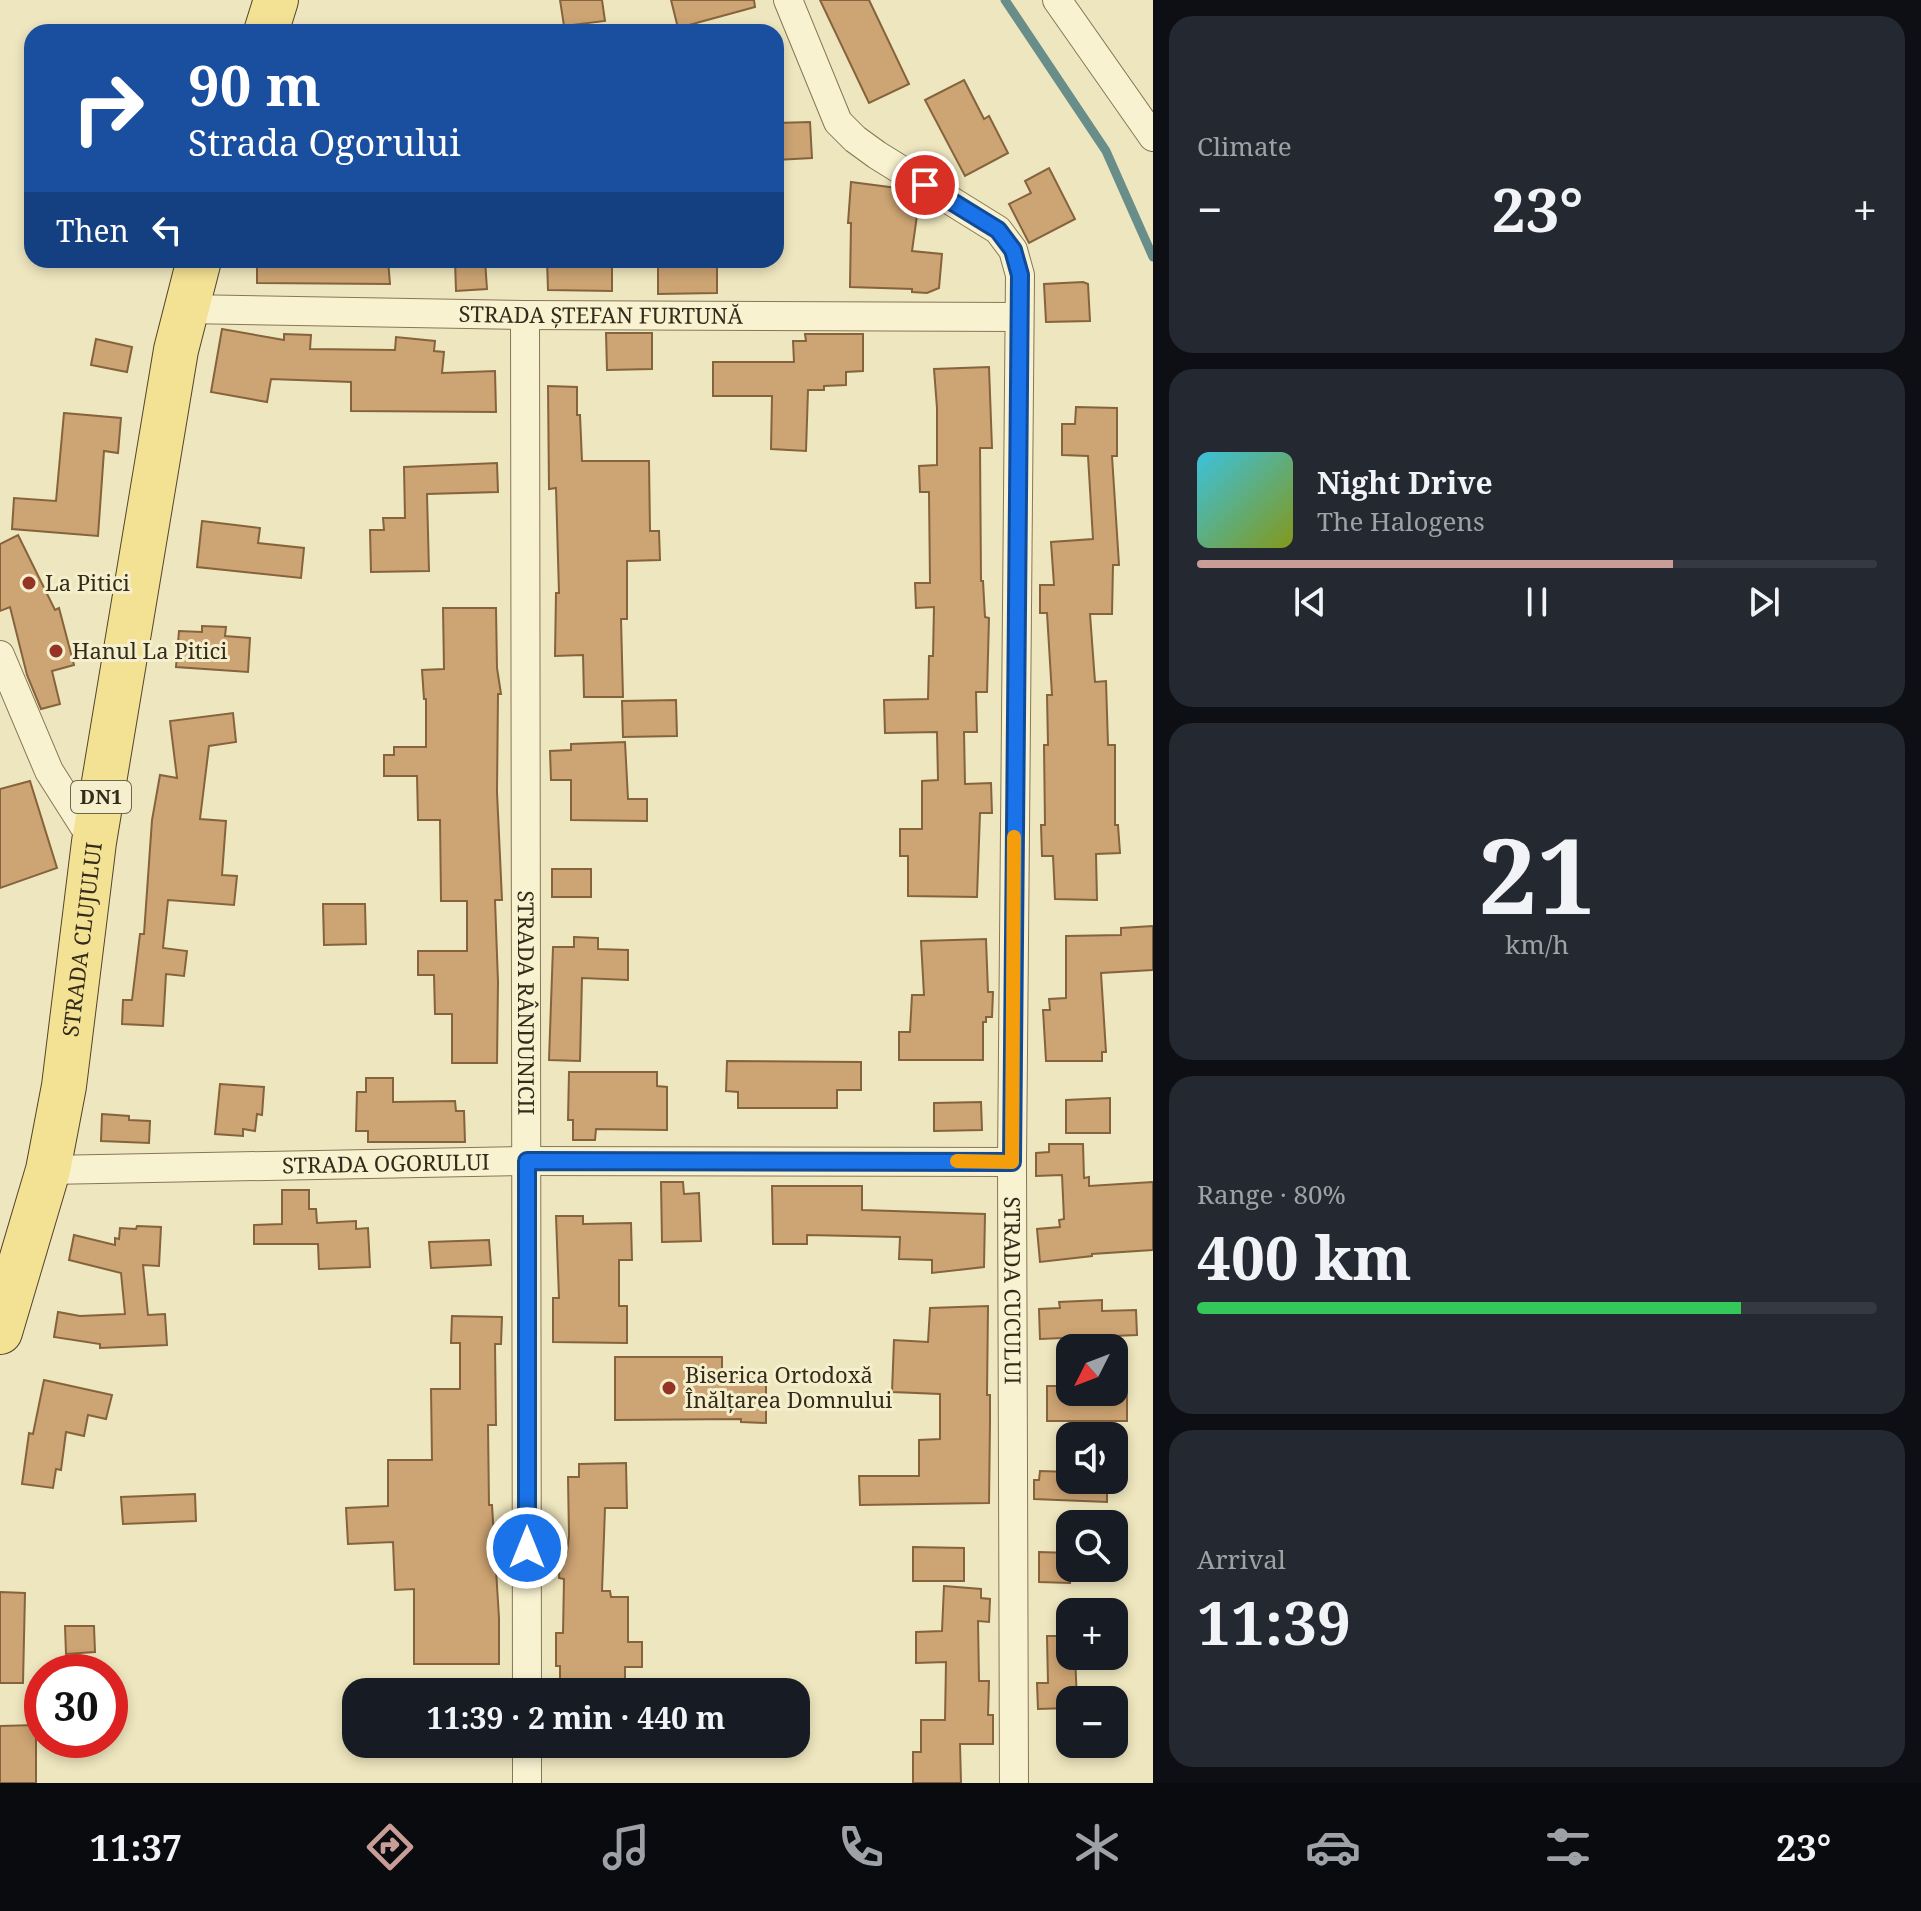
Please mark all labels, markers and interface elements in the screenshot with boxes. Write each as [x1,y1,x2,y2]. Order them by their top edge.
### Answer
text: 90 m [188,46,321,122]
icon: right [56,56,160,160]
text: Strada Ogorului [188,118,461,167]
text: Climate [1197,128,1292,164]
pin [891,151,959,219]
icon: arrive [903,163,947,207]
text: 23° [1492,168,1583,250]
text: − [1197,179,1222,239]
text: + [1852,179,1877,239]
icon: left [145,208,189,252]
text: Then [56,210,129,251]
street label: STRADA ȘTEFAN FURTUNĂ [459,298,744,330]
text: Night Drive [1317,462,1493,503]
text: The Halogens [1317,503,1485,539]
place label: La Pitici [45,567,130,597]
marker: La Pitici [20,574,38,592]
icon: previous [1288,580,1332,624]
icon: pause [1515,580,1559,624]
icon: next [1742,580,1786,624]
place label: Hanul La Pitici [72,635,227,665]
marker: Hanul La Pitici [47,642,65,660]
road number: DN1 [71,781,131,813]
text: 21 [1478,803,1596,944]
street label: STRADA CLUJULUI [54,840,108,1039]
street label: STRADA RÂNDUNICII [512,891,542,1115]
text: km/h [1505,926,1569,962]
street label: STRADA OGORULUI [282,1146,490,1180]
text: Range · 80% [1197,1176,1346,1212]
street label: STRADA CUCULUI [998,1197,1029,1385]
text: 400 km [1197,1216,1412,1298]
north arrow [1056,1334,1128,1406]
map controls [1056,1334,1128,1758]
place label: Biserica Ortodoxă Înălțarea Domnului [685,1359,892,1414]
marker: Biserica Ortodoxă Înălțarea Domnului [660,1379,678,1397]
button: sound [1056,1422,1128,1494]
position arrow [485,1506,569,1590]
button: search [1056,1510,1128,1582]
text: Arrival [1197,1541,1286,1577]
text: 11:39 [1197,1581,1351,1663]
button: + [1056,1598,1128,1670]
speed limit sign: 30 [24,1654,128,1758]
button: − [1056,1686,1128,1758]
text: 11:39 · 2 min · 440 m [427,1697,725,1738]
icon: directions [362,1819,418,1875]
icon: music [598,1819,654,1875]
icon: phone [833,1819,889,1875]
icon: climate [1069,1819,1125,1875]
icon: car [1305,1819,1361,1875]
icon: filters [1540,1819,1596,1875]
text: 11:37 [90,1823,182,1872]
text: 23° [1776,1823,1831,1872]

